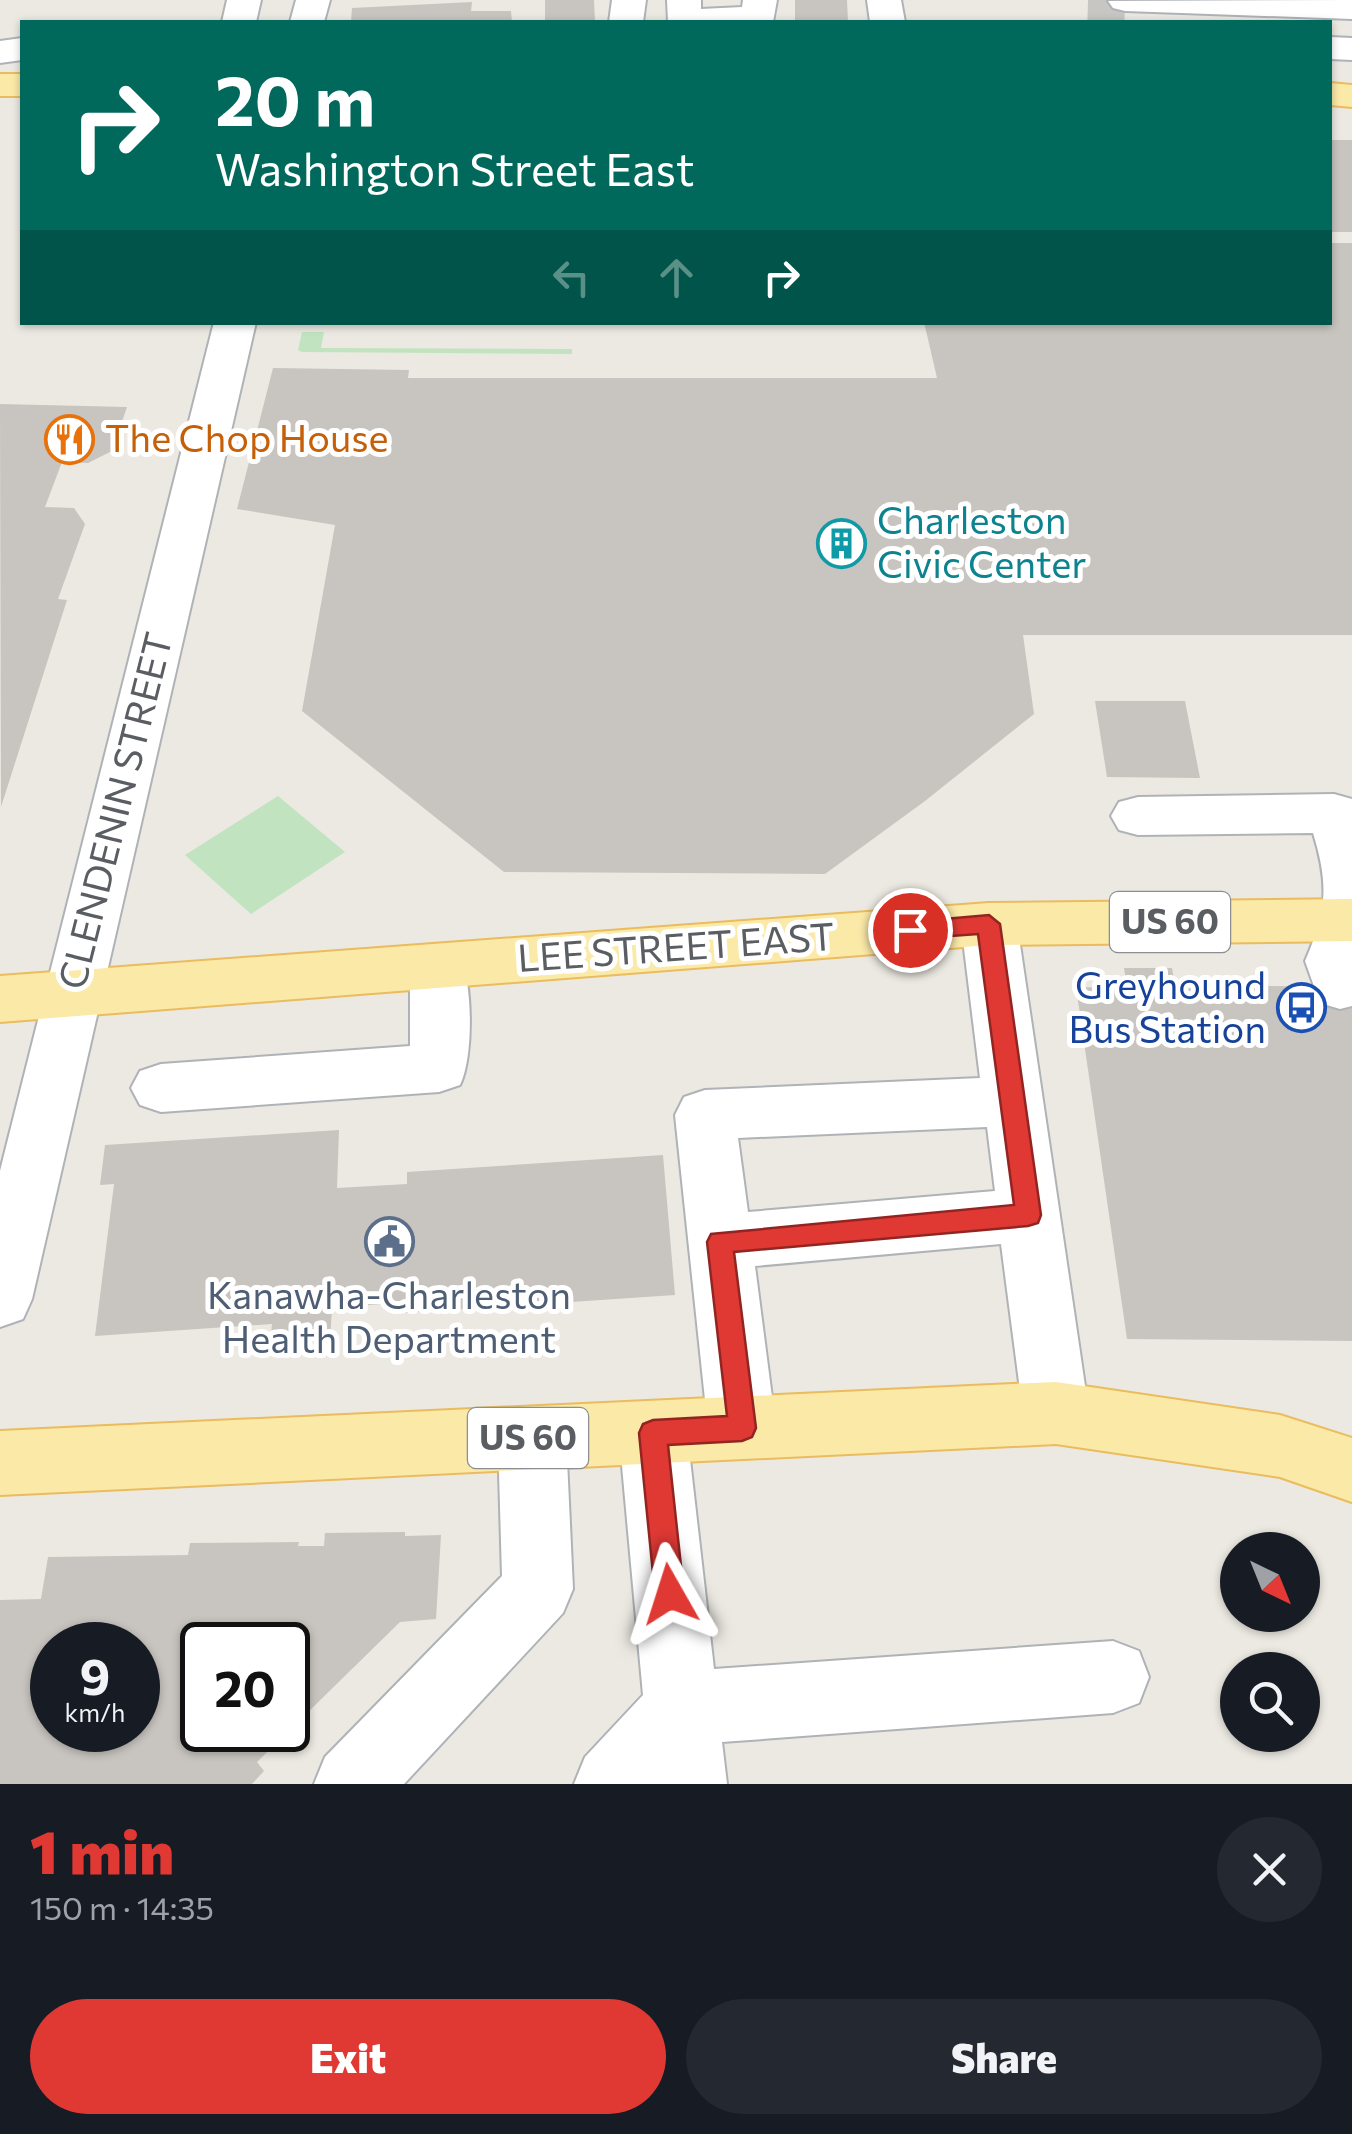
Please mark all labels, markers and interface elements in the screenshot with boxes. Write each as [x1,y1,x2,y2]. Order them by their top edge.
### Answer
text: 20 m [215,55,375,140]
icon: right [50,60,180,190]
text: Washington Street East [215,140,694,195]
icon: left [544,250,599,305]
icon: ahead [649,250,704,305]
icon: right [754,250,809,305]
restaurant icon: The Chop House [44,413,96,465]
place label: The Chop House [105,413,388,460]
place label: Charleston Civic Center [877,495,1087,586]
building icon: Charleston Civic Center [816,517,868,569]
street label: CLENDENIN STREET [47,627,181,994]
pin [868,888,953,973]
road number: US 60 [1110,892,1230,952]
icon: arrive [883,903,938,958]
street label: LEE STREET EAST [516,911,836,980]
place label: Greyhound Bus Station [1068,960,1266,1051]
bus stop icon: Greyhound Bus Station [1275,982,1327,1034]
public building icon: Kanawha-Charleston Health Department [363,1216,415,1268]
place label: Kanawha-Charleston Health Department [207,1270,571,1361]
road number: US 60 [468,1408,588,1468]
north arrow [1220,1532,1320,1632]
map controls [1220,1532,1320,1752]
position arrow [618,1542,722,1646]
speed limit sign: 20 [180,1622,310,1752]
text: 9 [80,1644,110,1705]
button: search [1220,1652,1320,1752]
text: km/h [65,1697,125,1727]
text: 1 min [30,1813,174,1886]
button: close [1217,1817,1322,1922]
text: 150 m · 14:35 [30,1887,214,1927]
button: Exit [30,1999,666,2114]
button: Share [686,1999,1322,2114]

